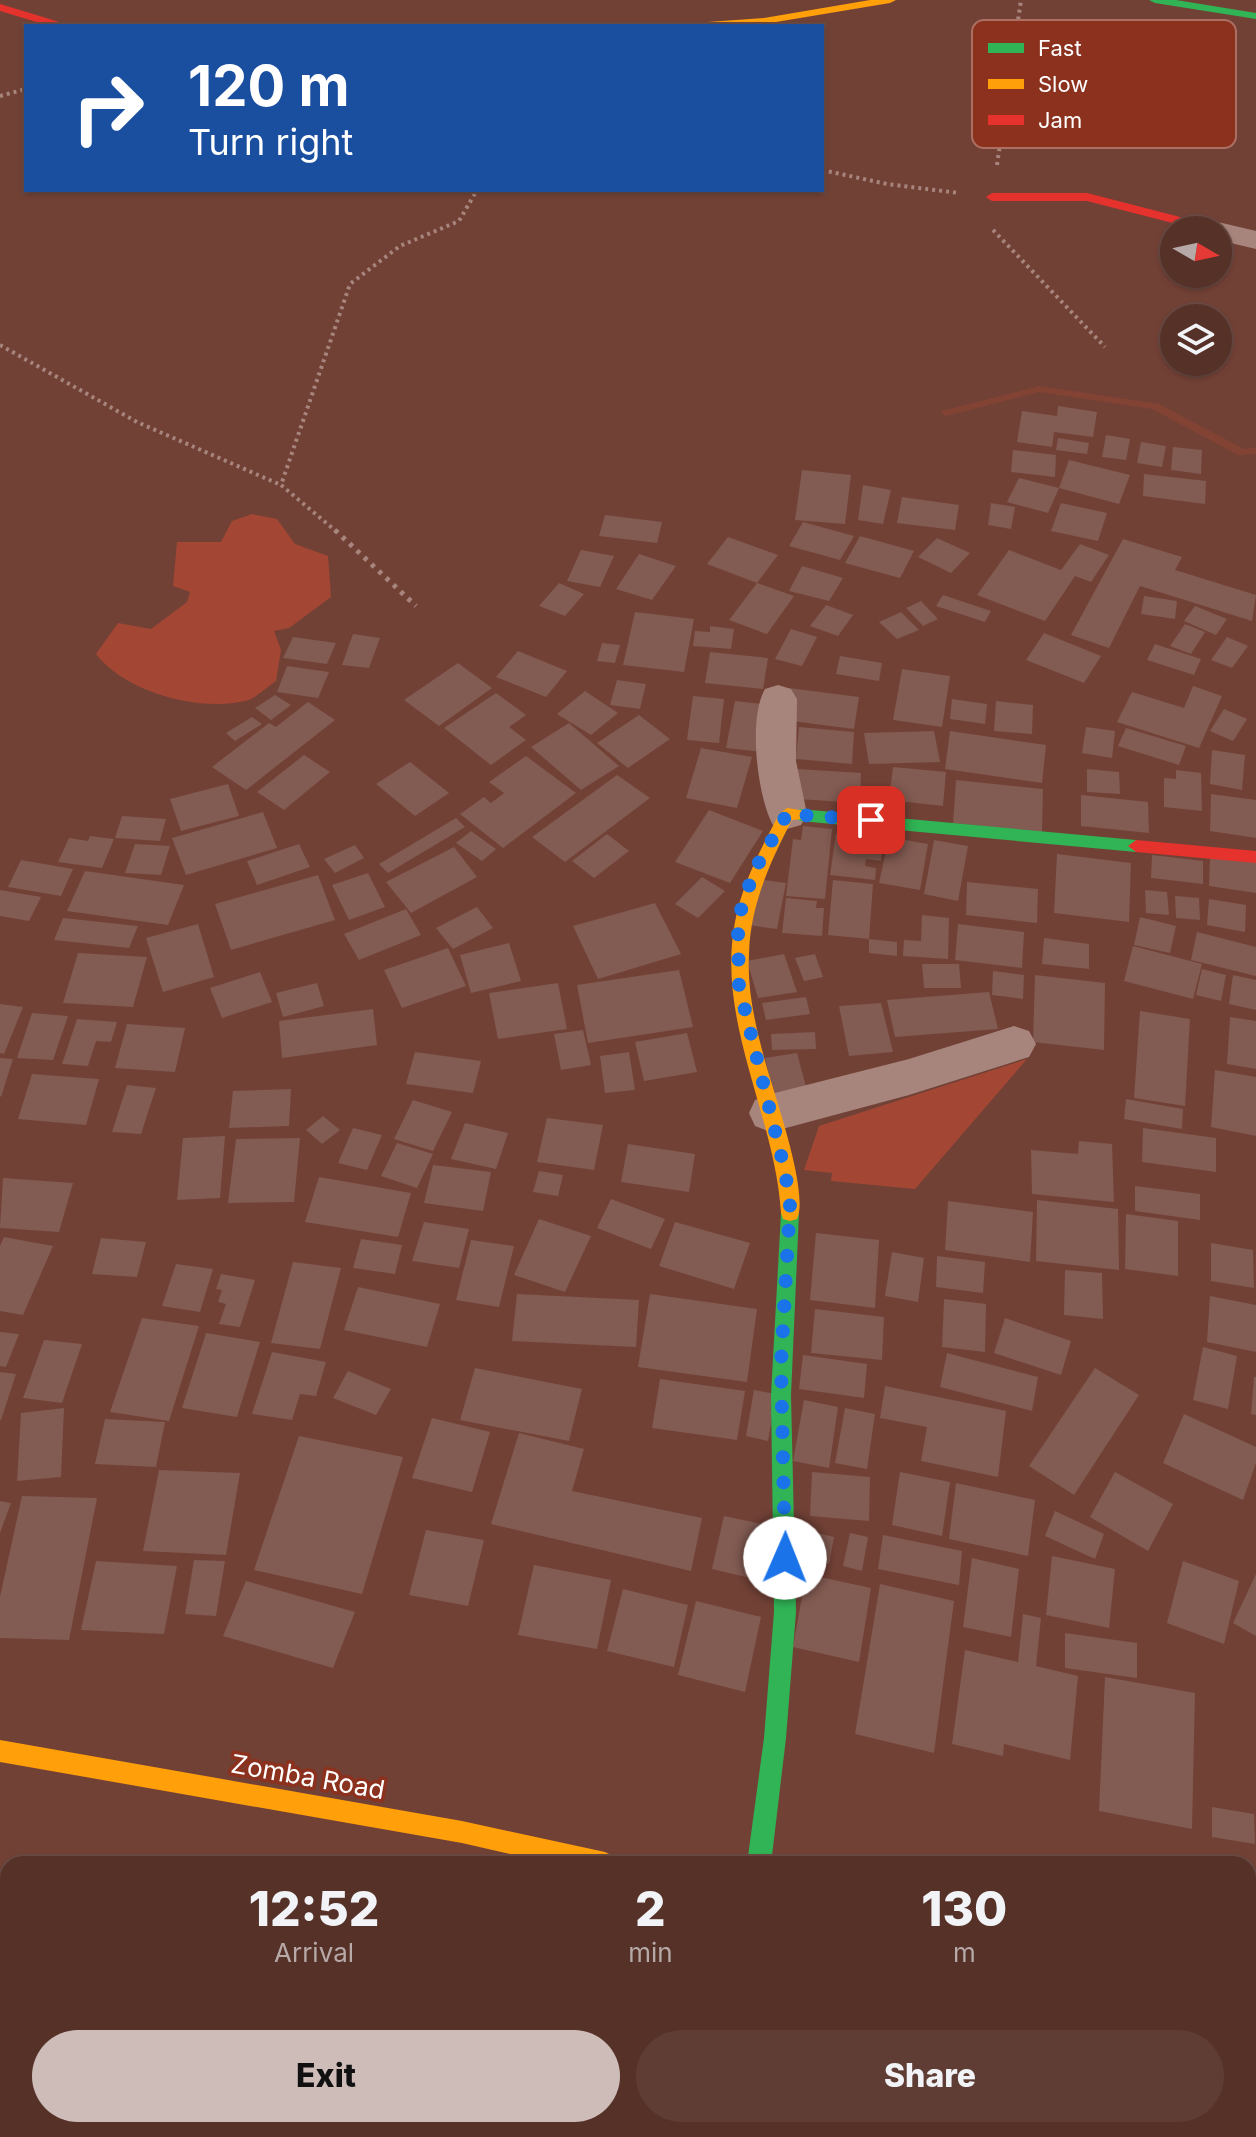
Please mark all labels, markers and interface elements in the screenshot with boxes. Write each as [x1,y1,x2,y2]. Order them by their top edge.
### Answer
legend [972,20,1236,148]
text: Fast [1038,35,1082,61]
text: 120 m [188,52,350,120]
icon: right [56,56,160,160]
text: Slow [1038,71,1088,97]
text: Jam [1038,107,1082,133]
text: Turn right [188,120,353,164]
north arrow [1160,216,1232,288]
map controls [1160,216,1232,376]
button: layers [1160,304,1232,376]
pin [837,786,905,854]
icon: arrive [849,798,893,842]
position arrow [743,1516,827,1600]
street label: Zomba Road [229,1748,387,1805]
text: 12:52 [249,1879,379,1938]
text: 2 [635,1879,666,1938]
text: 130 [921,1879,1007,1938]
text: Arrival [274,1937,354,1968]
text: min [628,1937,673,1968]
text: m [953,1937,976,1968]
button: Exit [32,2030,620,2122]
button: Share [636,2030,1224,2122]

